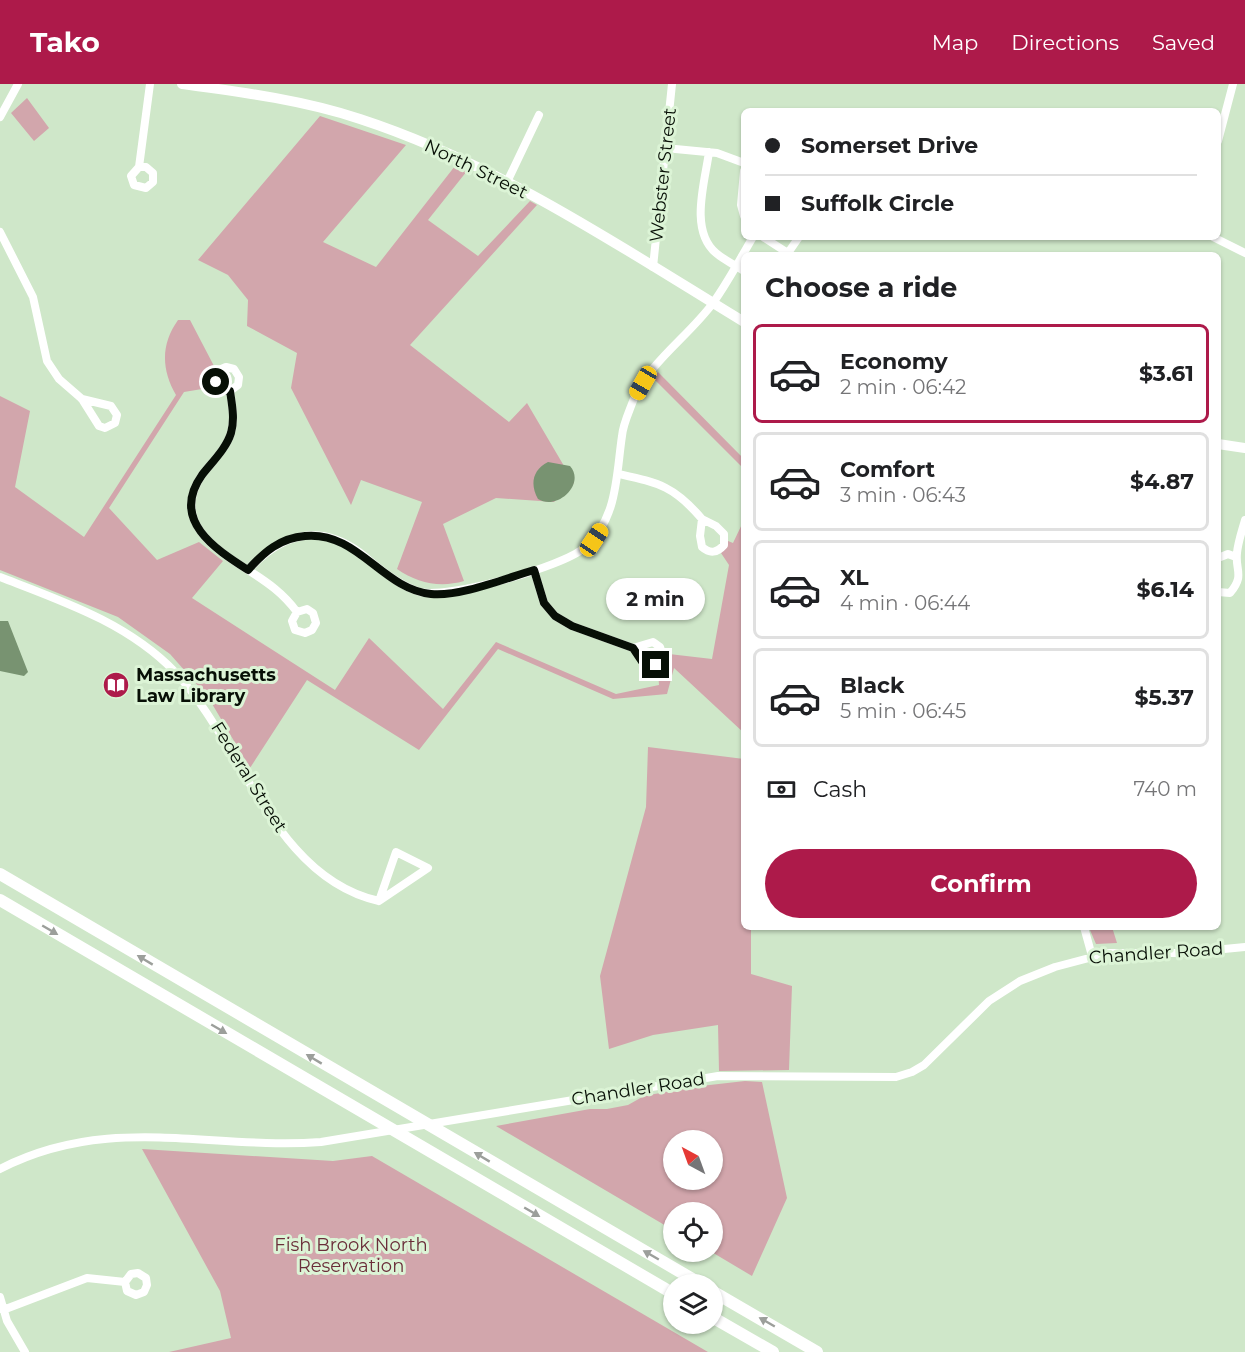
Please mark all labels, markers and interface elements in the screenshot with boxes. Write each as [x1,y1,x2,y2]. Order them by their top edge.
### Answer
text: Tako [30,25,100,59]
text: Map [932,30,978,55]
text: Directions [1011,30,1119,55]
text: Saved [1152,30,1215,55]
street label: Webster Street [645,107,681,243]
text: Somerset Drive [801,132,978,159]
street label: North Street [421,135,531,203]
text: Suffolk Circle [801,190,954,217]
text: Choose a ride [765,271,957,304]
icon: car [768,347,822,401]
text: Economy [840,348,948,375]
text: $3.61 [1139,360,1194,387]
car [626,363,660,403]
route start [202,368,229,395]
text: 2 min · 06:42 [840,375,966,399]
icon: car [768,455,822,509]
text: Comfort [840,456,935,483]
text: $4.87 [1130,468,1194,495]
text: 3 min · 06:43 [840,483,966,507]
car [576,520,612,560]
icon: car [768,563,822,617]
text: XL [840,564,869,591]
text: $6.14 [1137,576,1194,603]
callout: 2 min [606,578,706,620]
text: 2 min [626,587,685,611]
text: 4 min · 06:44 [840,591,970,615]
route end [642,651,669,678]
place label: Massachusetts Law Library [136,664,276,707]
library icon: Massachusetts Law Library [101,670,131,700]
icon: car [768,671,822,725]
text: Black [840,672,904,699]
text: $5.37 [1134,684,1194,711]
text: 5 min · 06:45 [840,699,966,723]
street label: Federal Street [206,718,292,836]
icon: cash [765,773,798,806]
text: Cash [813,776,867,803]
text: 740 m [1134,777,1197,801]
button: Confirm [765,849,1197,918]
one-way arrow [42,925,59,935]
street label: Chandler Road [1088,937,1224,969]
one-way arrow [137,955,154,965]
one-way arrow [211,1023,227,1034]
one-way arrow [306,1053,322,1064]
street label: Chandler Road [570,1068,706,1110]
north arrow [663,1130,723,1190]
map controls [663,1130,723,1334]
one-way arrow [474,1151,490,1162]
button: locate [663,1202,723,1262]
one-way arrow [524,1207,540,1218]
park label: Fish Brook North Reservation [274,1234,428,1277]
one-way arrow [642,1250,659,1260]
button: layers [663,1274,723,1334]
one-way arrow [759,1317,775,1328]

